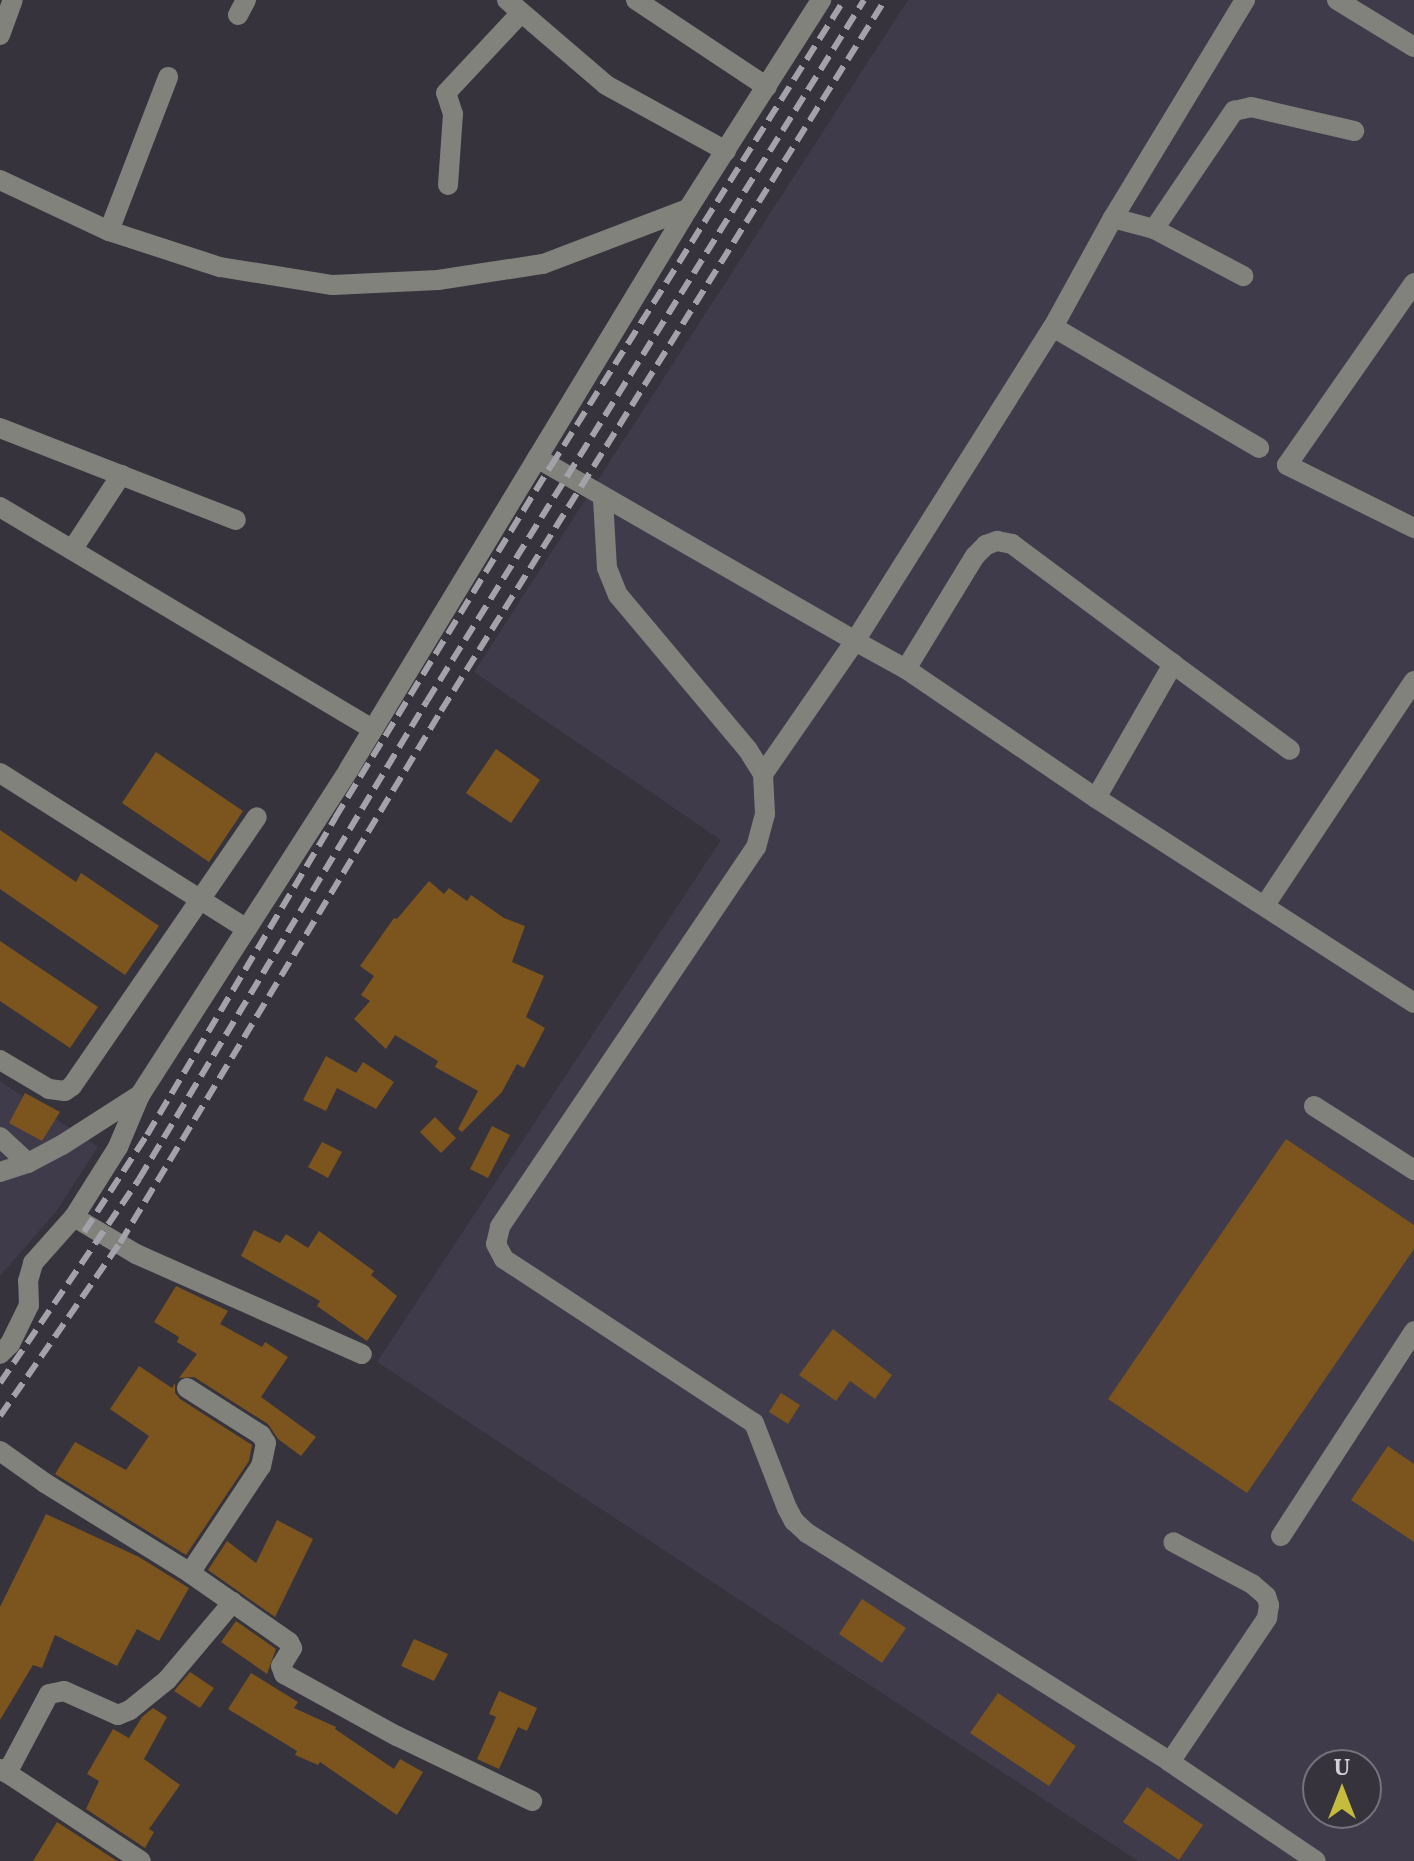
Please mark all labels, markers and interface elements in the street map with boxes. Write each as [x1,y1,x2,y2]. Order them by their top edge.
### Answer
north arrow [1302,1749,1382,1829]
text: U [1334,1752,1350,1781]

